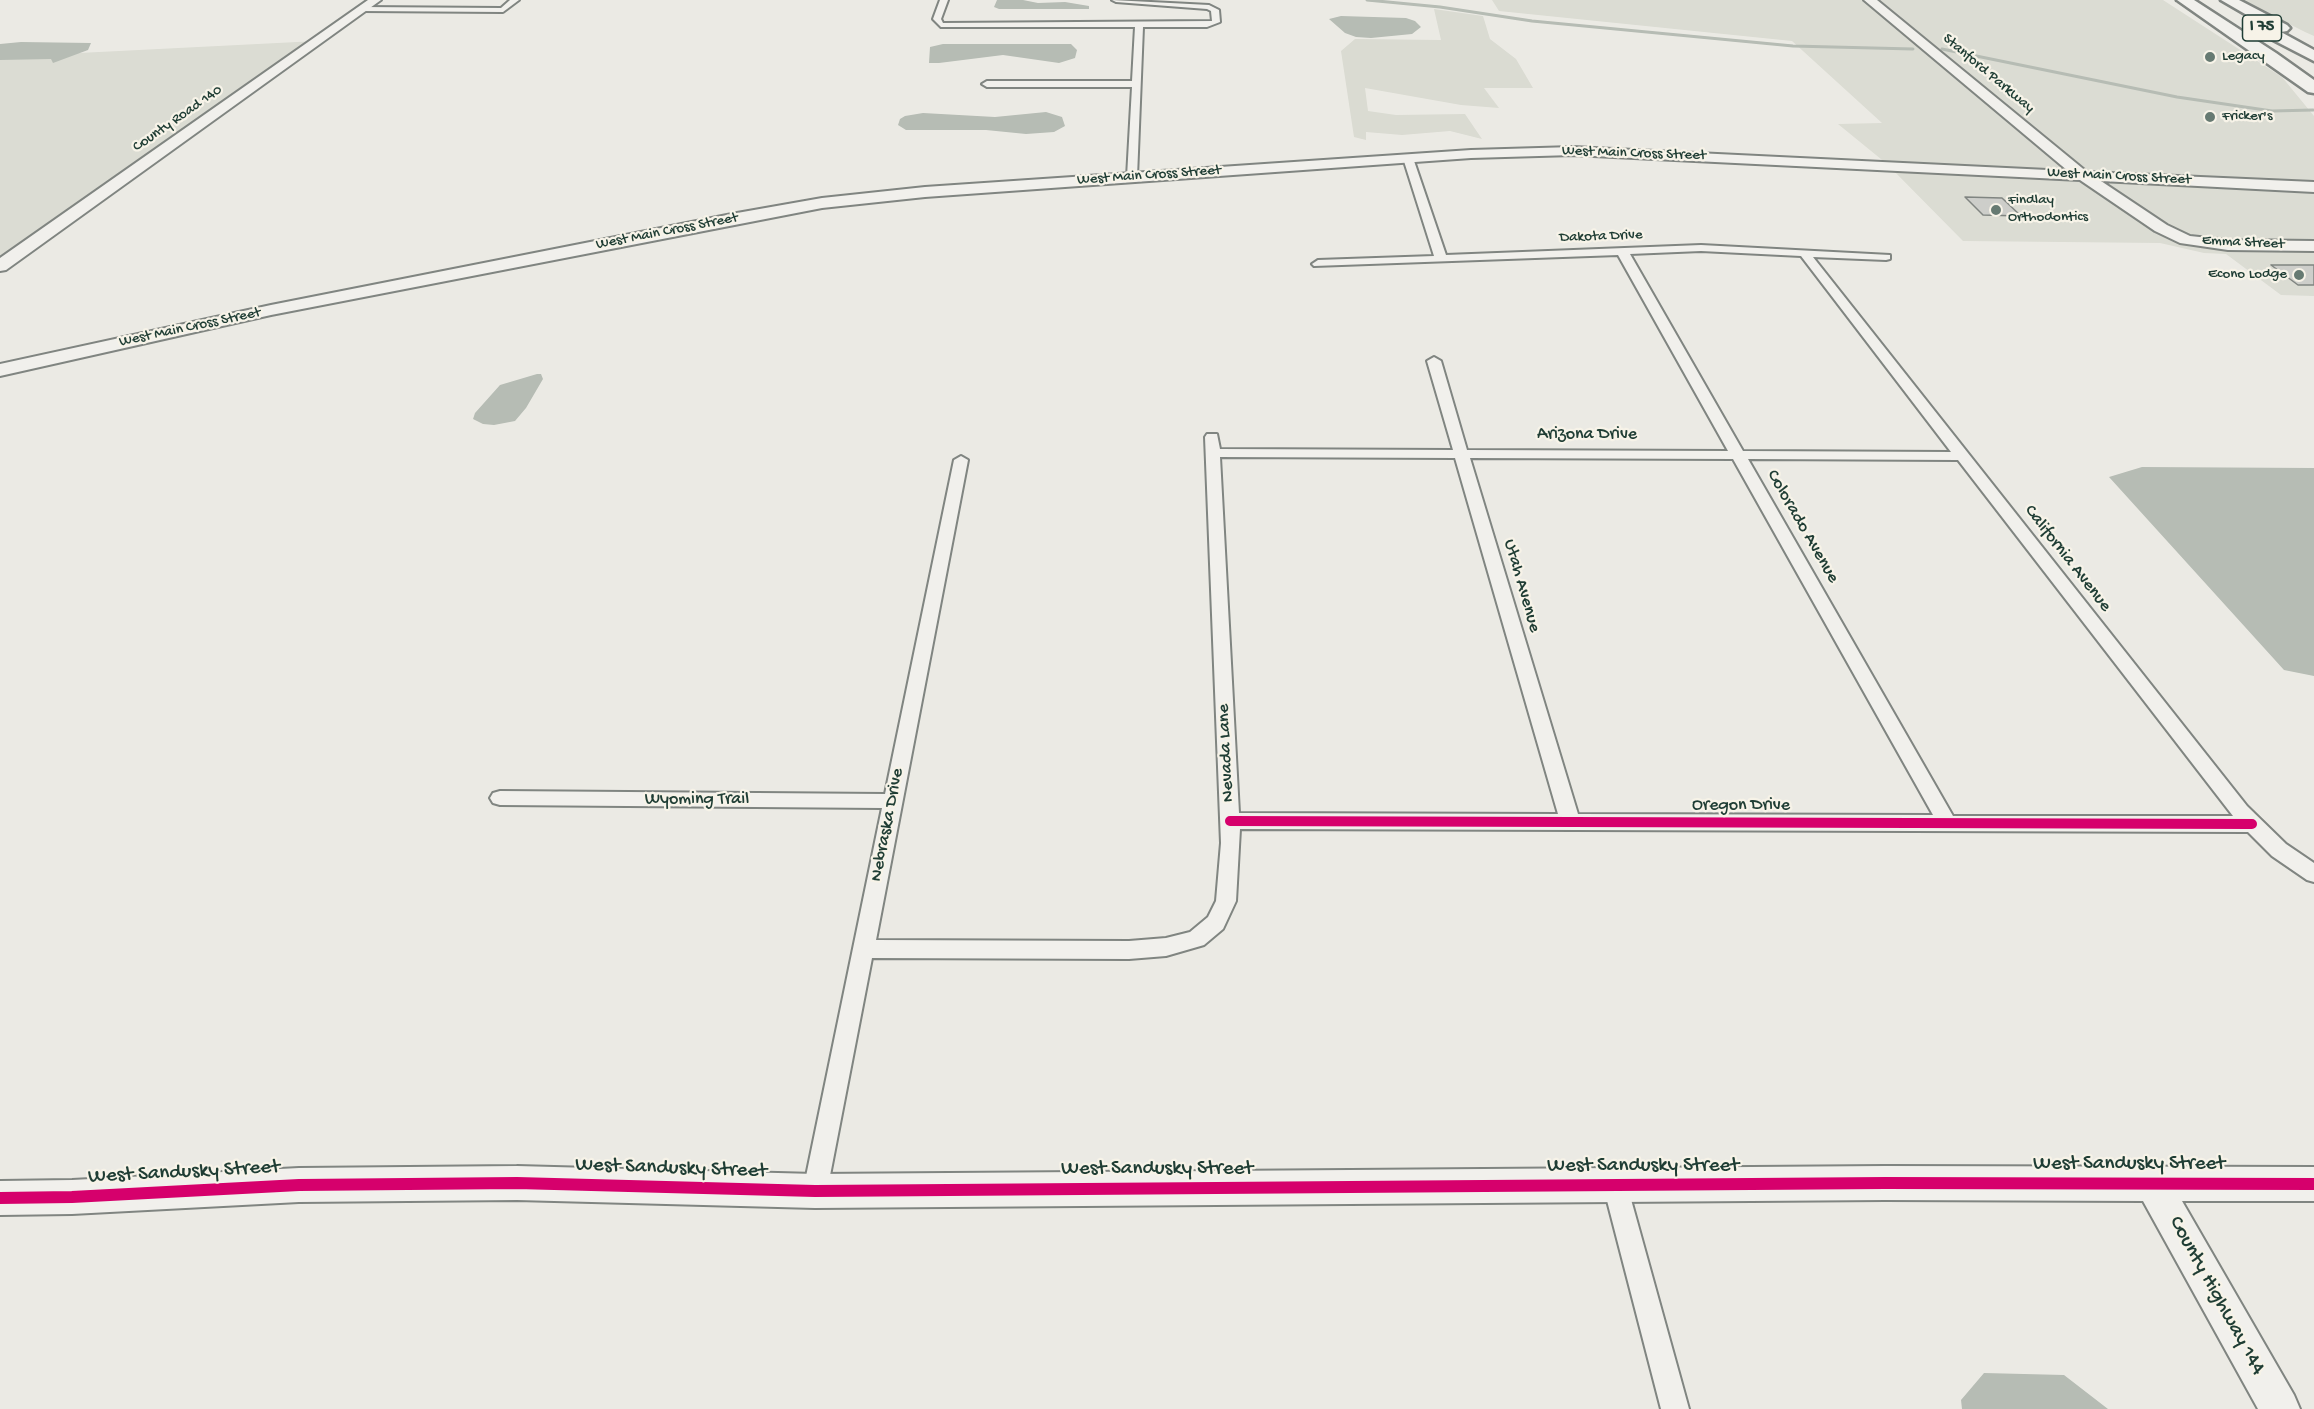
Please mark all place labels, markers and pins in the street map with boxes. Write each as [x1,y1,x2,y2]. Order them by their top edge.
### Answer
place label: Legacy [2222,48,2265,66]
marker: Legacy [2203,50,2217,64]
place label: Fricker's [2222,108,2272,126]
marker: Fricker's [2203,110,2217,124]
place label: Findlay Orthodontics [2008,192,2088,227]
marker: Findlay Orthodontics [1989,203,2003,217]
place label: Econo Lodge [2208,266,2287,284]
marker: Econo Lodge [2292,268,2306,282]

